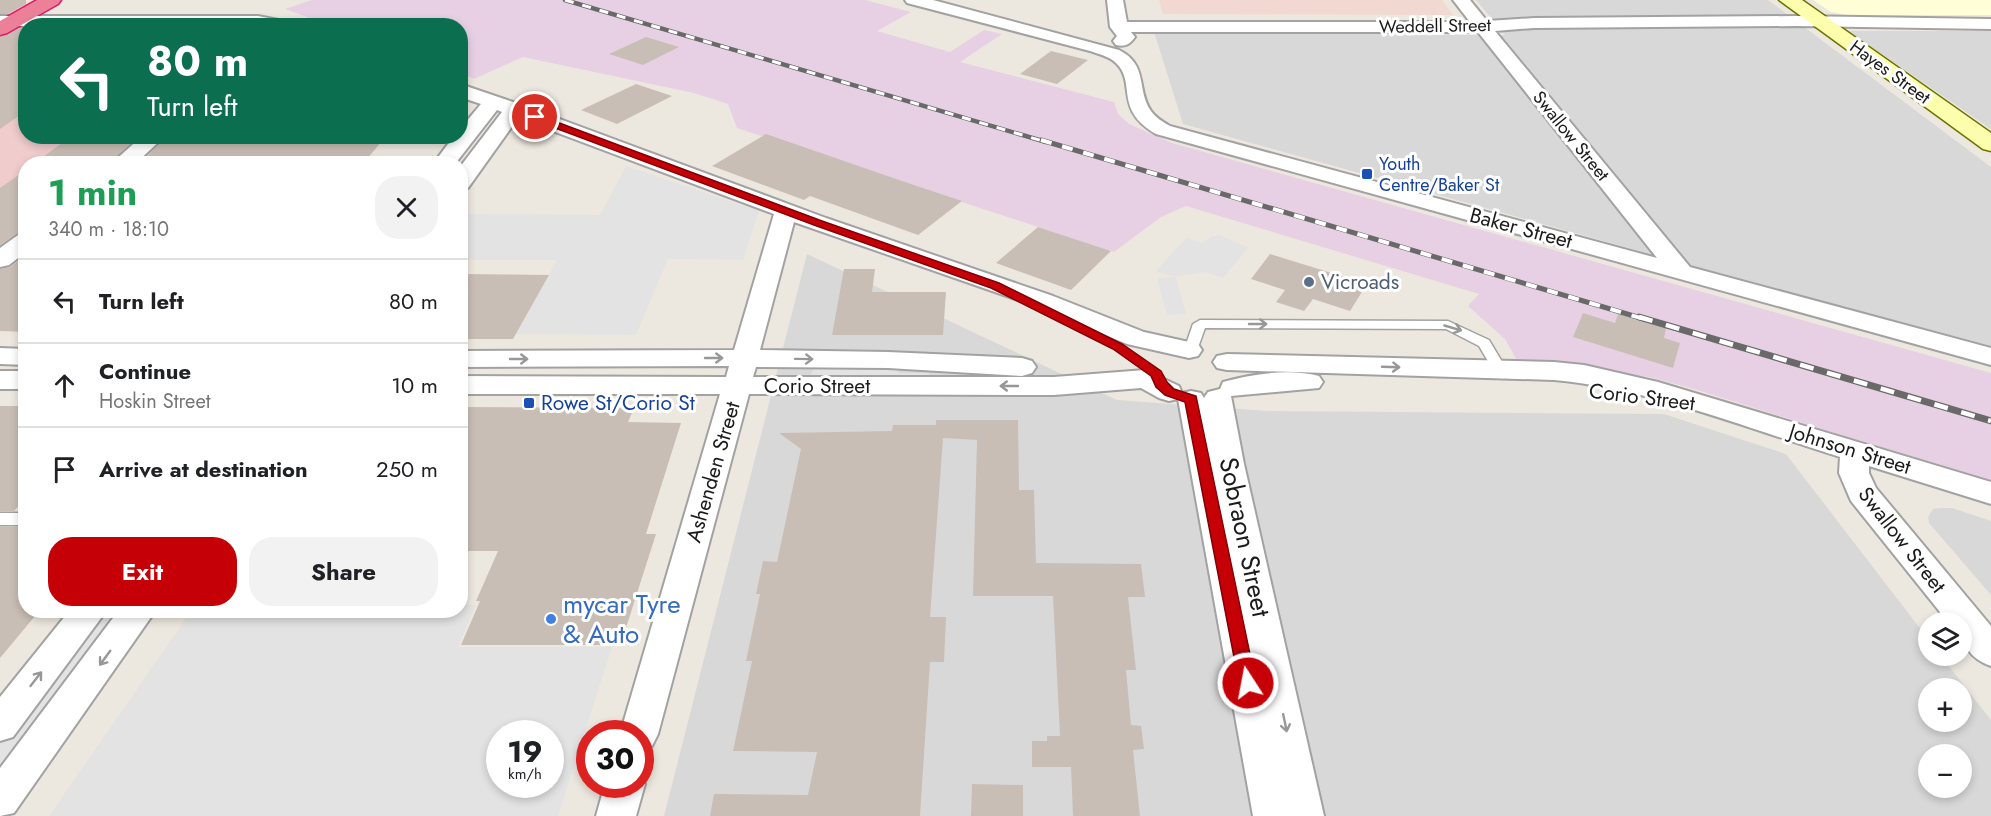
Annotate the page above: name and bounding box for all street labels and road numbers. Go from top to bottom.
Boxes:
street label: Weddell Street [1379,12,1492,40]
street label: Hayes Street [1844,34,1936,111]
street label: Swallow Street [1527,85,1616,187]
street label: Baker Street [1466,200,1576,256]
street label: Corio Street [764,371,870,401]
street label: Corio Street [1587,376,1697,418]
street label: Ashenden Street [679,398,747,546]
street label: Johnson Street [1783,415,1915,482]
street label: Sobraon Street [1210,454,1281,621]
street label: Swallow Street [1851,481,1953,599]

